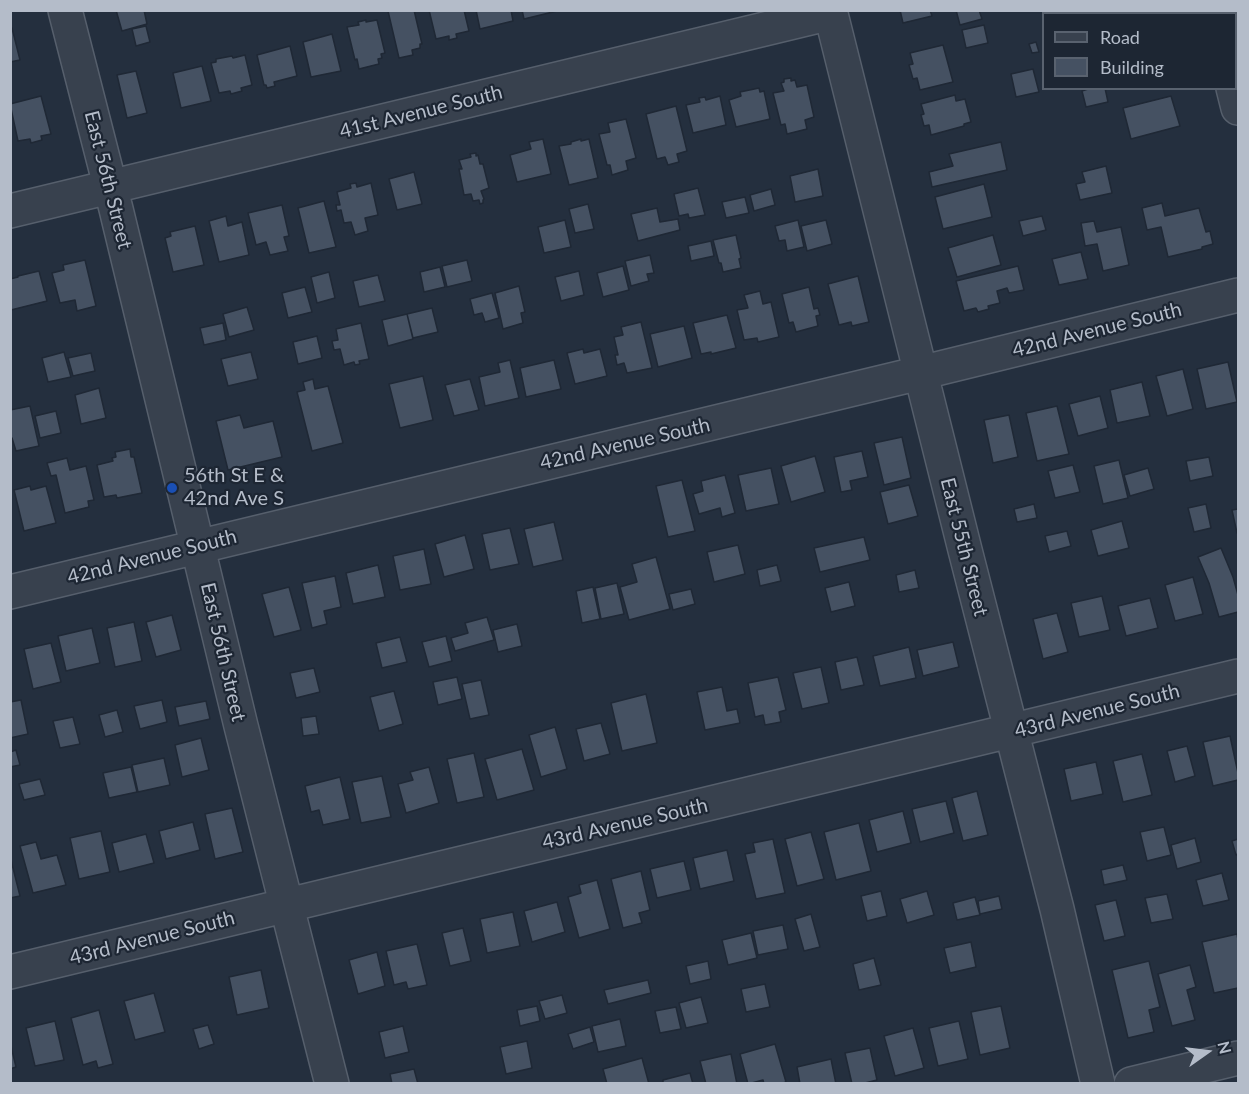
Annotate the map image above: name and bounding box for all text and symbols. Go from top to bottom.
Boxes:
legend [1042,12,1237,90]
text: Road [1100,26,1140,48]
text: Building [1100,56,1164,78]
street label: 41st Avenue South [337,80,505,144]
street label: East 56th Street [79,108,137,252]
street label: 42nd Avenue South [1010,297,1184,363]
street label: 42nd Avenue South [538,413,712,475]
place label: 56th St E & 42nd Ave S [184,464,284,511]
street label: East 55th Street [935,475,993,619]
marker: 56th St E & 42nd Ave S [165,481,179,495]
street label: 42nd Avenue South [65,524,239,590]
street label: East 56th Street [195,580,251,724]
street label: 43rd Avenue South [1012,679,1182,743]
street label: 43rd Avenue South [540,793,710,855]
street label: 43rd Avenue South [67,906,237,970]
north arrow [1177,1022,1237,1082]
text: N [1214,1039,1236,1056]

